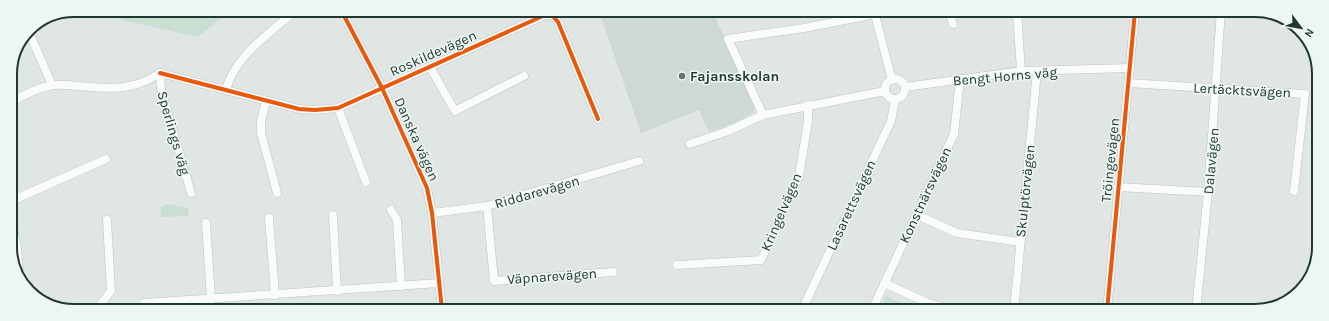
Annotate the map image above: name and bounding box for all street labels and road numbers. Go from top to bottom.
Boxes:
street label: Roskildevägen [387,27,479,80]
street label: Bengt Horns väg [952,63,1058,90]
street label: Lertäcktsvägen [1193,79,1291,102]
street label: Sperlings väg [153,89,194,177]
street label: Danska vägen [390,95,443,184]
street label: Tröingevägen [1098,117,1123,203]
street label: Dalavägen [1200,127,1223,195]
street label: Konstnärsvägen [896,144,955,246]
street label: Skulptörvägen [1012,144,1039,238]
street label: Lasarettsvägen [823,157,880,253]
street label: Kringelvägen [757,170,806,254]
street label: Riddarevägen [493,172,582,213]
street label: Väpnarevägen [507,265,598,288]

